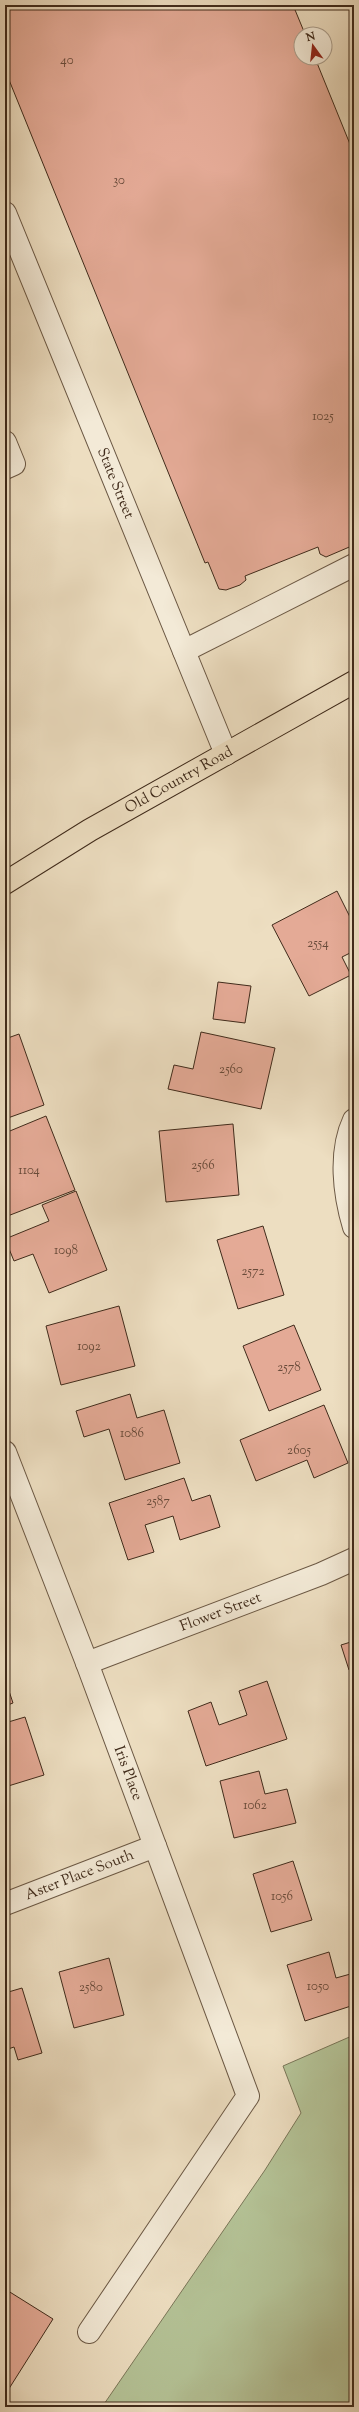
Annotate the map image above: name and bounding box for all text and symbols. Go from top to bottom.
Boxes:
north arrow [293,26,333,66]
text: N [303,28,317,46]
house number: 40 [60,52,74,70]
house number: 30 [113,172,125,190]
house number: 1025 [312,408,334,426]
street label: State Street [92,445,139,522]
street label: Old Country Road [121,741,237,819]
house number: 2554 [307,935,329,953]
house number: 2560 [219,1061,243,1079]
house number: 2566 [191,1157,215,1175]
house number: 1104 [18,1162,40,1180]
house number: 1098 [54,1242,78,1260]
house number: 2572 [242,1263,265,1281]
house number: 1092 [77,1338,101,1356]
house number: 2578 [277,1359,301,1377]
house number: 1086 [120,1425,144,1443]
house number: 2605 [287,1442,311,1460]
house number: 2587 [146,1493,170,1511]
street label: Flower Street [177,1587,264,1637]
street label: Iris Place [108,1743,148,1804]
house number: 1062 [243,1797,267,1815]
street label: Aster Place South [22,1845,137,1906]
house number: 1056 [271,1888,293,1906]
house number: 1050 [307,1978,329,1996]
house number: 2580 [79,1979,103,1997]

